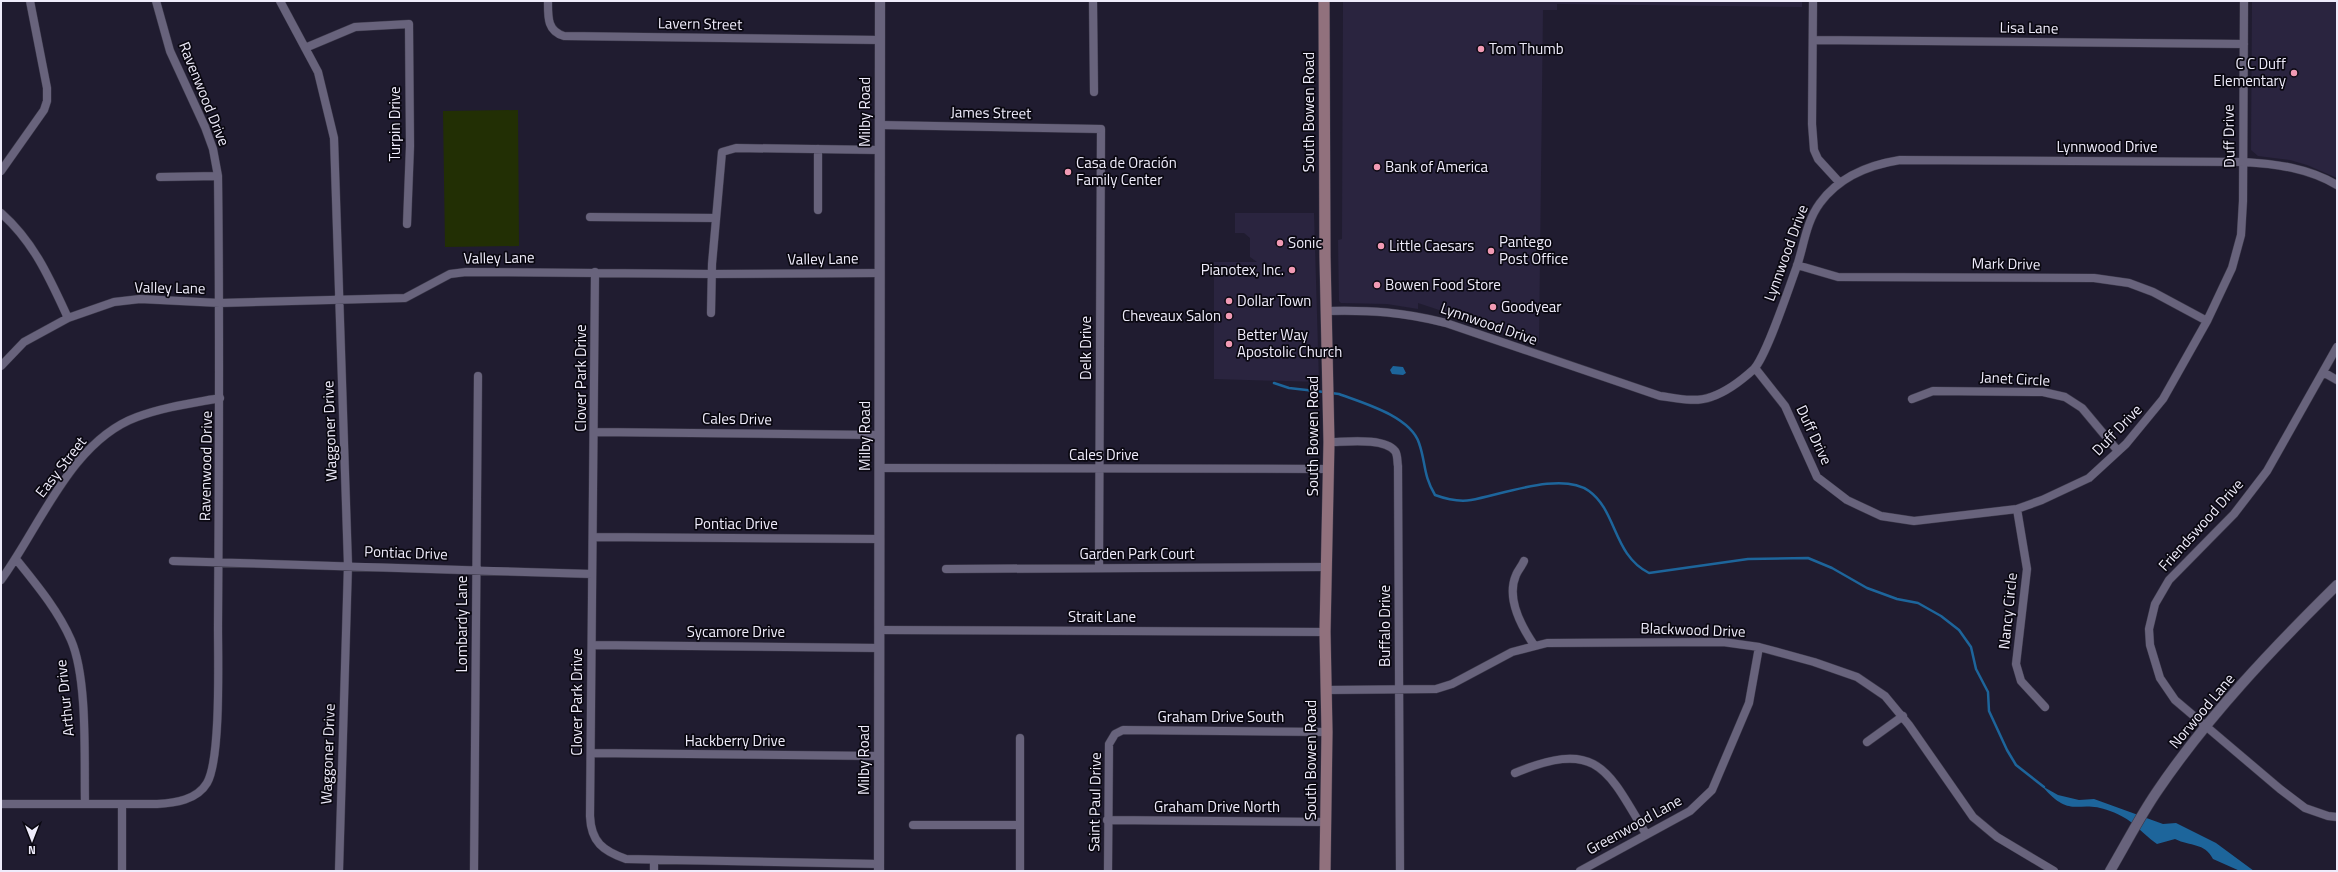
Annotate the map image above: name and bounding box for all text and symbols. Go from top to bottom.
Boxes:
street label: Lavern Street [658,11,743,36]
street label: Lisa Lane [2000,15,2059,40]
place label: Tom Thumb [1489,37,1564,60]
street label: Ravenwood Drive [173,38,236,149]
marker: Tom Thumb [1476,44,1486,54]
street label: South Bowen Road [1297,52,1320,172]
place label: C C Duff Elementary [2213,52,2286,92]
marker: C C Duff Elementary [2289,68,2299,78]
street label: Milby Road [853,77,876,147]
street label: Turpin Drive [383,86,406,162]
street label: James Street [950,100,1032,125]
street label: Duff Drive [2216,104,2241,168]
street label: Lynnwood Drive [2056,135,2158,158]
place label: Casa de Oración Family Center [1076,151,1177,191]
place label: Bank of America [1385,155,1489,178]
marker: Bank of America [1372,162,1382,172]
marker: Casa de Oración Family Center [1063,167,1073,177]
street label: Lynnwood Drive [1757,201,1814,304]
place label: Pantego Post Office [1499,230,1568,270]
place label: Sonic [1288,231,1322,254]
place label: Little Caesars [1389,234,1474,257]
marker: Sonic [1275,238,1285,248]
marker: Little Caesars [1376,241,1386,251]
street label: Valley Lane [463,245,535,270]
street label: Valley Lane [787,246,859,271]
marker: Pantego Post Office [1486,246,1496,256]
street label: Mark Drive [1972,251,2041,276]
place label: Pianotex, Inc. [1201,258,1284,281]
marker: Pianotex, Inc. [1287,265,1297,275]
place label: Bowen Food Store [1385,273,1501,296]
street label: Valley Lane [134,275,206,300]
marker: Bowen Food Store [1372,280,1382,290]
place label: Dollar Town [1237,289,1311,312]
place label: Goodyear [1501,295,1561,318]
marker: Dollar Town [1224,296,1234,306]
street label: Lynnwood Drive [1438,296,1541,351]
marker: Goodyear [1488,302,1498,312]
place label: Cheveaux Salon [1122,304,1221,327]
marker: Cheveaux Salon [1224,311,1234,321]
street label: Delk Drive [1074,316,1097,380]
place label: Better Way Apostolic Church [1237,323,1342,363]
street label: Clover Park Drive [569,324,592,432]
marker: Better Way Apostolic Church [1224,339,1234,349]
street label: Janet Circle [1979,365,2051,392]
street label: South Bowen Road [1301,376,1324,496]
street label: Waggoner Drive [316,380,343,482]
street label: Duff Drive [2086,399,2147,461]
street label: Milby Road [853,401,876,471]
street label: Duff Drive [1791,401,1838,469]
street label: Cales Drive [702,406,772,431]
street label: Ravenwood Drive [193,411,218,521]
street label: Easy Street [29,431,92,502]
street label: Cales Drive [1069,443,1139,466]
street label: Friendswood Drive [2153,473,2249,576]
street label: Pontiac Drive [694,512,778,535]
street label: Pontiac Drive [364,540,448,565]
street label: Garden Park Court [1080,542,1195,565]
street label: Nancy Circle [1992,572,2023,650]
street label: Lombardy Lane [450,576,473,672]
street label: Buffalo Drive [1373,585,1396,667]
street label: Strait Lane [1068,605,1136,628]
street label: Blackwood Drive [1640,616,1746,643]
street label: Sycamore Drive [687,620,785,643]
street label: Clover Park Drive [565,648,588,756]
street label: Arthur Drive [49,659,80,737]
street label: Norwood Lane [2163,668,2240,753]
street label: South Bowen Road [1299,700,1322,820]
street label: Waggoner Drive [314,703,341,805]
street label: Graham Drive South [1158,705,1284,728]
street label: Milby Road [852,725,875,795]
street label: Hackberry Drive [685,729,785,752]
street label: Saint Paul Drive [1082,752,1107,852]
street label: Greenwood Lane [1582,789,1686,860]
street label: Graham Drive North [1154,795,1280,818]
north arrow [12,820,52,860]
text: N [28,842,36,858]

